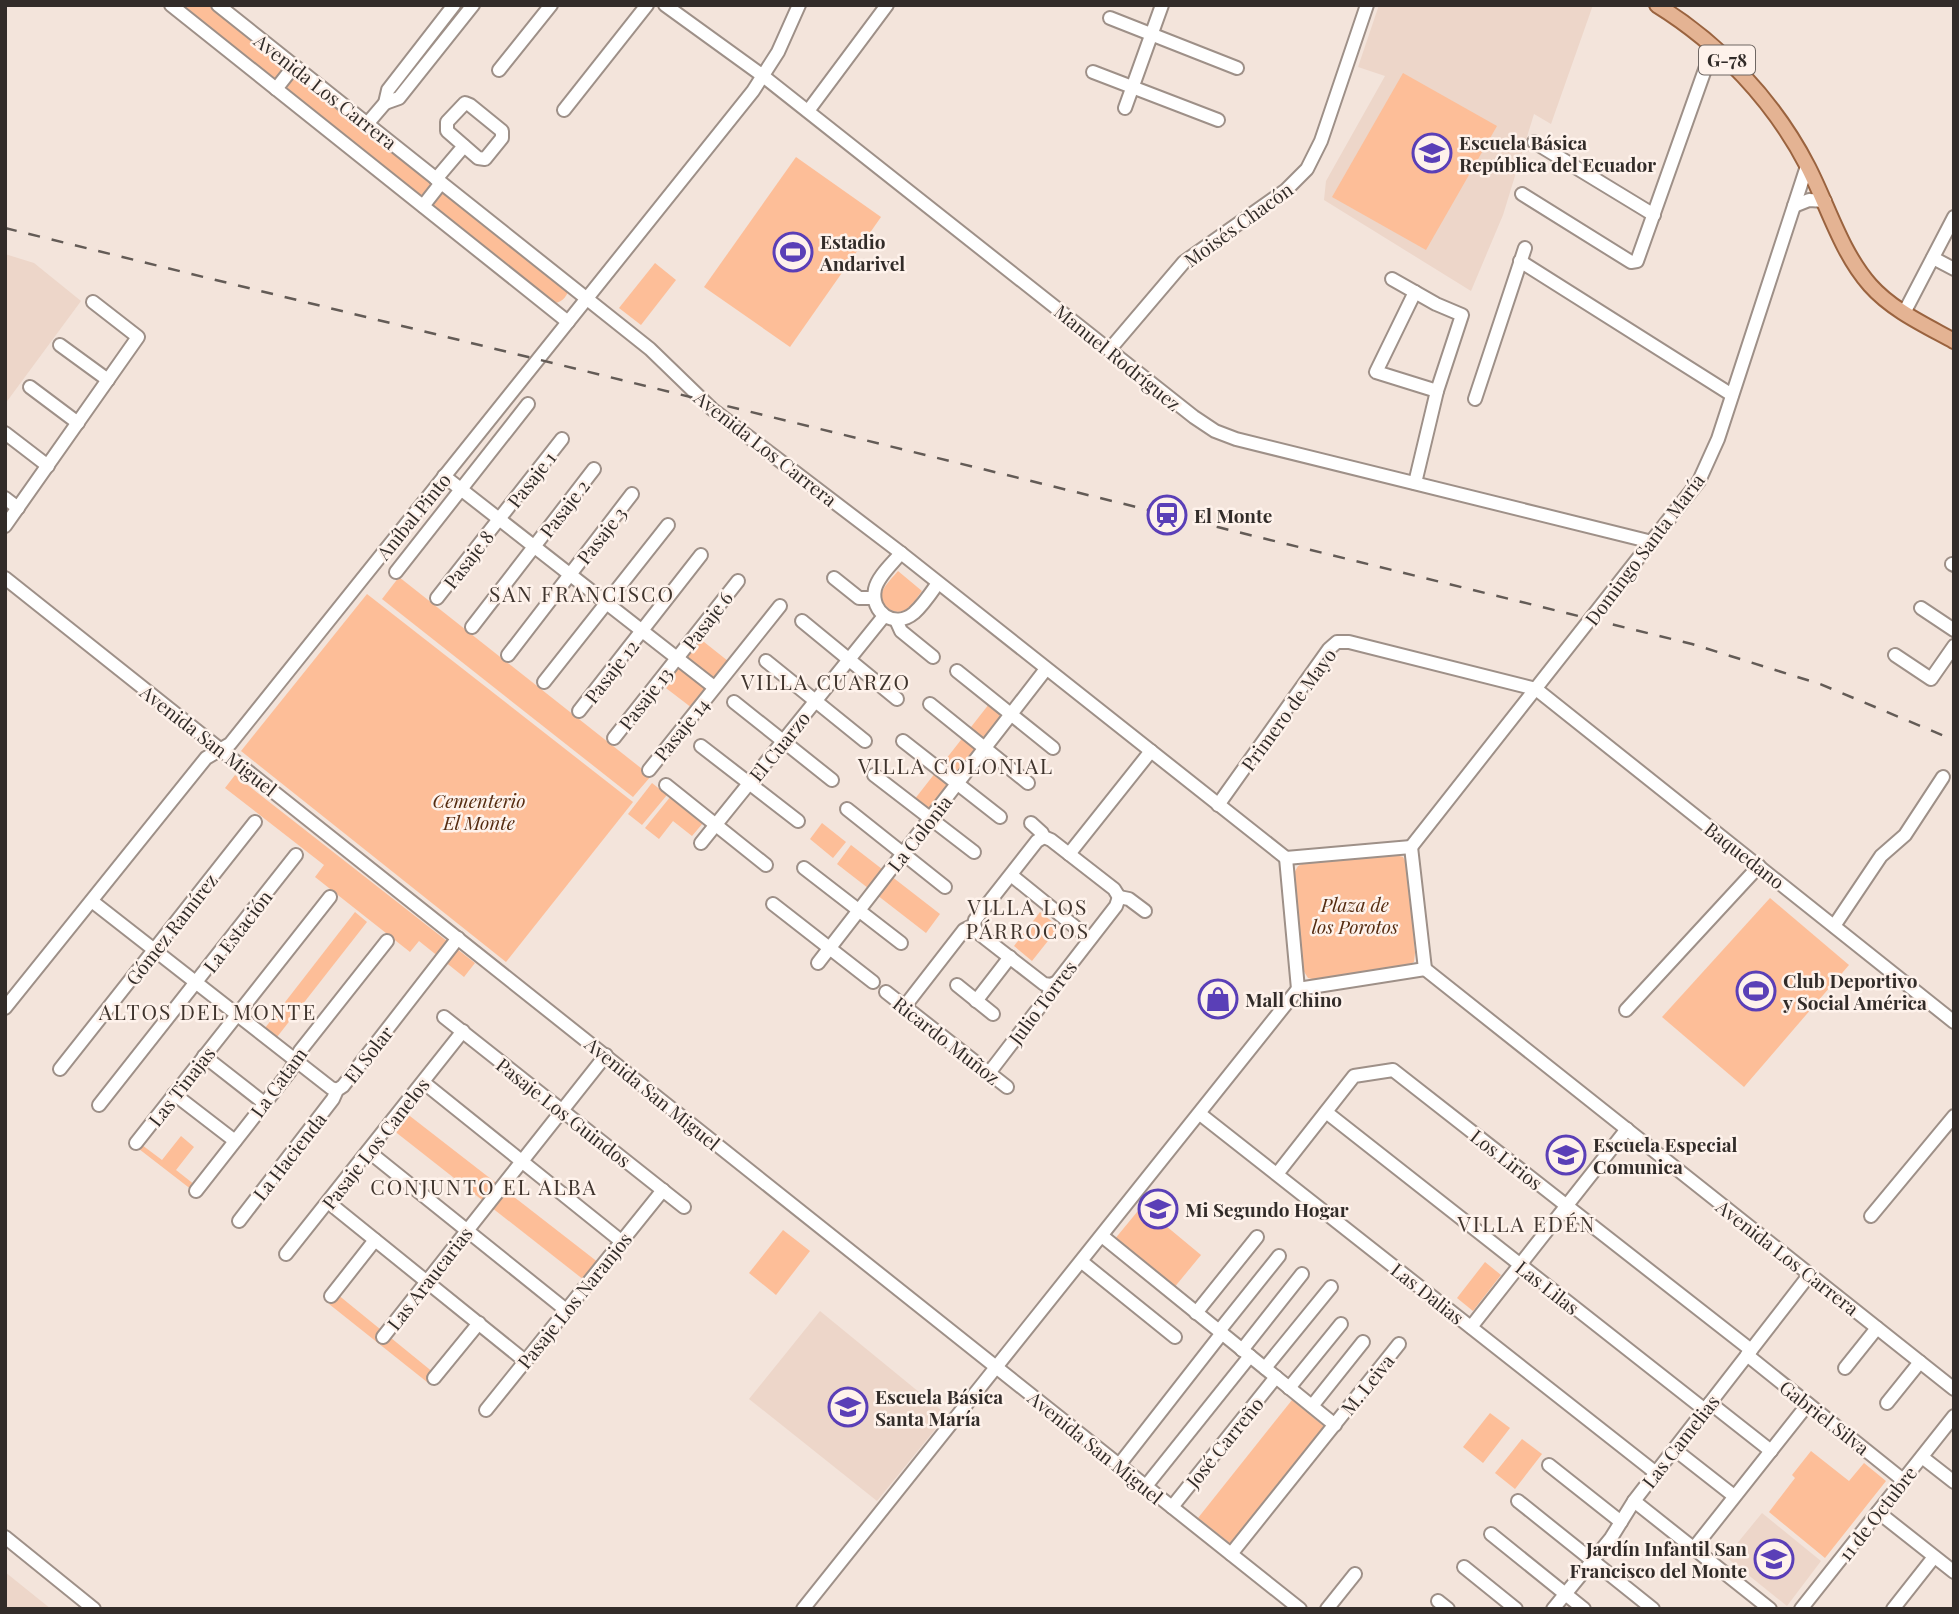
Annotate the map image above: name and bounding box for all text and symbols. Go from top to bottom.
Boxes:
street label: Avenida Los Carrera [249,27,403,155]
road number: G-78 [1699,46,1755,74]
place label: Escuela Básica República del Ecuador [1459,129,1656,177]
school or university icon: Escuela Básica República del Ecuador [1411,132,1453,174]
street label: Moisés Chacón [1178,175,1298,272]
place label: Estadio Andarivel [819,228,905,276]
sports icon: Estadio Andarivel [772,231,814,273]
street label: Manuel Rodríguez [1049,298,1187,416]
street label: Avenida Los Carrera [689,384,843,512]
street label: Pasaje 1 [501,445,561,513]
street label: Aníbal Pinto [369,467,456,566]
street label: Domingo Santa María [1578,467,1710,630]
street label: Pasaje 2 [533,474,595,542]
station icon: El Monte [1146,494,1188,536]
street label: Pasaje 3 [570,501,632,569]
place label: El Monte [1194,502,1272,528]
street label: Pasaje 8 [437,524,499,594]
district label: SAN FRANCISCO [489,579,675,607]
street label: Pasaje 6 [676,585,738,655]
street label: Pasaje 12 [578,634,644,708]
street label: Primero de Mayo [1235,642,1341,776]
street label: Pasaje 13 [612,661,678,735]
district label: VILLA CUARZO [740,667,911,695]
street label: Avenida San Miguel [135,678,283,802]
street label: Pasaje 14 [648,692,714,766]
street label: El Cuarzo [743,705,815,787]
district label: VILLA COLONIAL [857,751,1054,779]
park label: Cementerio El Monte [432,787,526,835]
street label: La Colonia [881,789,957,877]
street label: Baquedano [1700,816,1790,894]
street label: Gómez Ramírez [119,868,223,990]
street label: La Estación [197,884,278,978]
park label: Plaza de los Porotos [1312,891,1398,939]
district label: VILLA LOS PÁRROCOS [966,892,1090,944]
street label: Julio Torres [1001,955,1082,1050]
place label: Club Deportivo y Social América [1782,967,1927,1015]
sports icon: Club Deportivo y Social América [1735,970,1777,1012]
shop icon: Mall Chino [1197,978,1239,1020]
place label: Mall Chino [1245,986,1342,1012]
street label: Ricardo Muñoz [888,990,1006,1090]
district label: ALTOS DEL MONTE [98,997,317,1025]
street label: El Solar [338,1020,399,1088]
street label: Avenida San Miguel [579,1030,726,1156]
street label: Las Tinajas [142,1041,220,1131]
street label: La Catam [244,1042,312,1122]
street label: Pasaje Los Guindos [491,1051,637,1173]
street label: Pasaje Los Canelos [315,1072,435,1214]
street label: La Hacienda [246,1106,332,1205]
street label: Los Lirios [1466,1123,1548,1195]
place label: Escuela Especial Comunica [1593,1131,1737,1179]
school or university icon: Escuela Especial Comunica [1545,1134,1587,1176]
district label: CONJUNTO EL ALBA [370,1172,598,1200]
school or university icon: Mi Segundo Hogar [1137,1188,1179,1230]
street label: Avenida Los Carrera [1711,1193,1865,1321]
place label: Mi Segundo Hogar [1185,1196,1349,1222]
district label: VILLA EDÉN [1457,1209,1596,1237]
street label: Las Araucarias [380,1221,478,1335]
street label: Pasaje Los Naranjos [511,1226,637,1374]
street label: Las Lilas [1511,1254,1585,1320]
street label: Las Dalias [1386,1256,1470,1330]
street label: M. Leiva [1335,1348,1400,1420]
street label: Gabriel Silva [1775,1374,1876,1461]
place label: Escuela Básica Santa María [875,1383,1003,1431]
street label: Avenida San Miguel [1022,1384,1169,1510]
school or university icon: Escuela Básica Santa María [827,1386,869,1428]
street label: Las Camelias [1635,1389,1725,1493]
street label: José Carreño [1179,1391,1269,1494]
street label: 11 de Octubre [1832,1460,1922,1566]
place label: Jardín Infantil San Francisco del Monte [1569,1535,1747,1583]
school or university icon: Jardín Infantil San Francisco del Monte [1753,1538,1795,1580]

